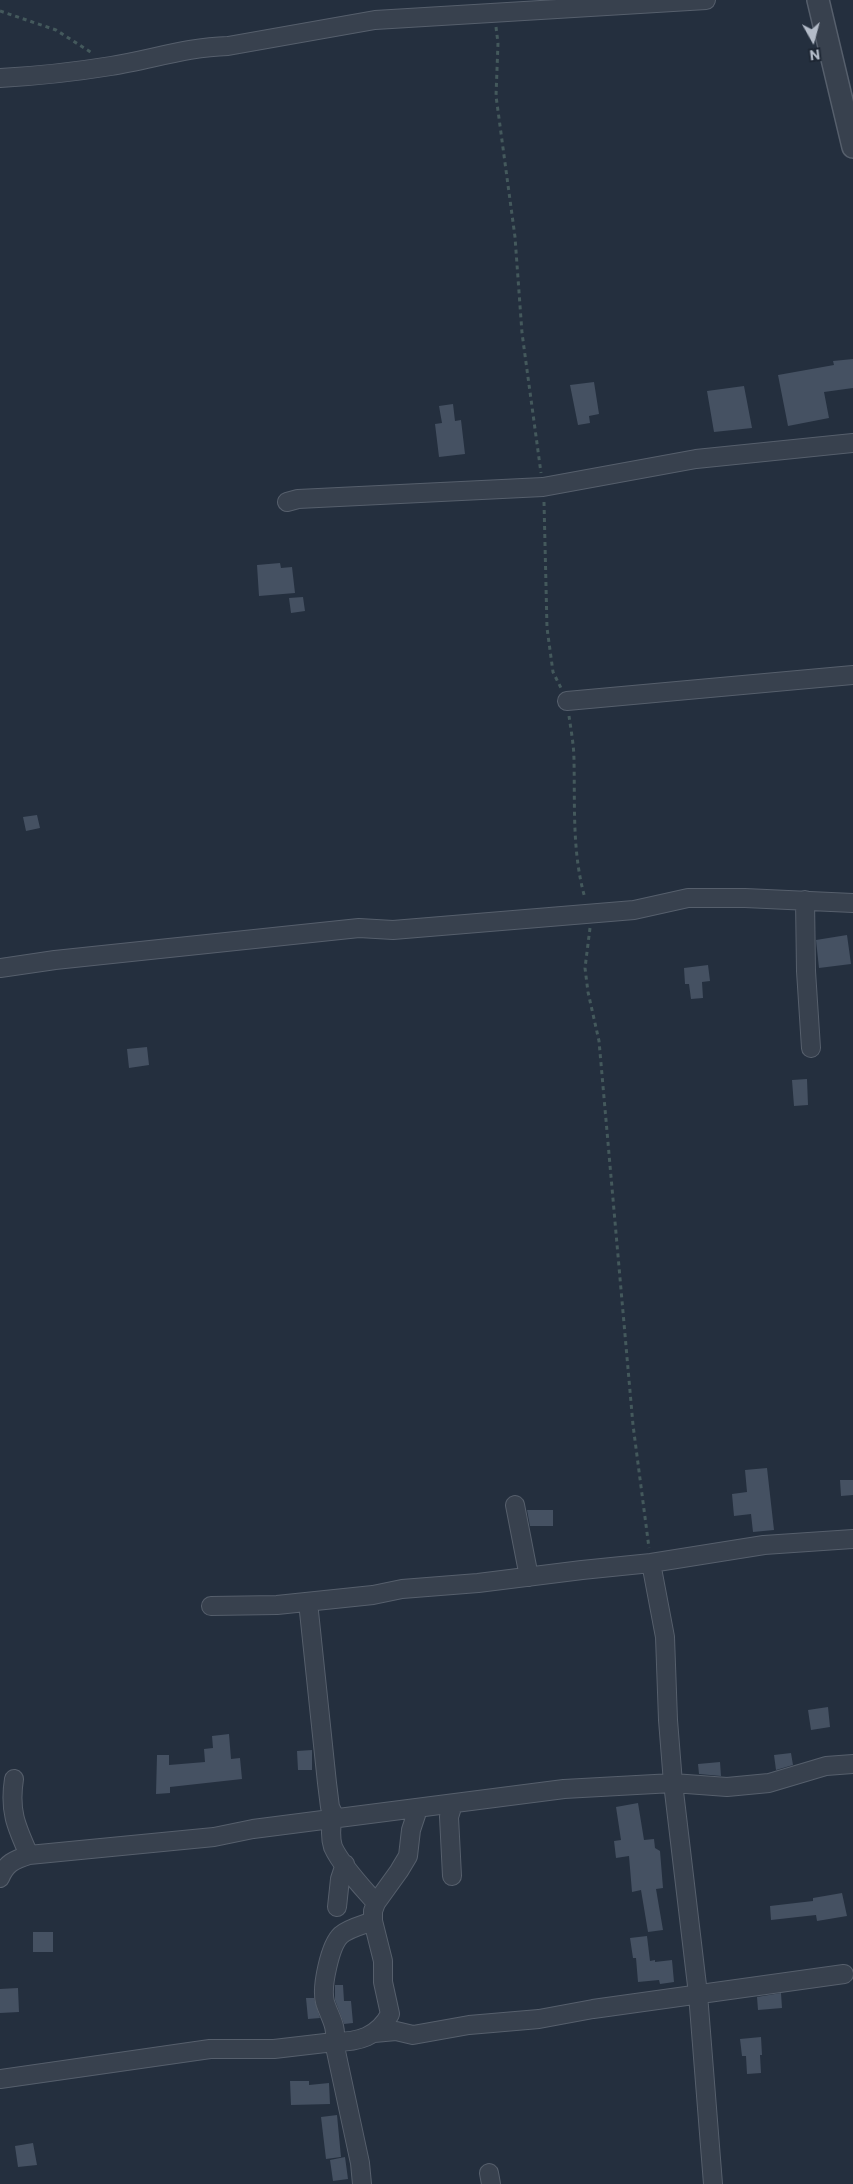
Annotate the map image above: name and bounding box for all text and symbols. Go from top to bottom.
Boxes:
north arrow [788,15,838,65]
text: N [809,46,821,64]

